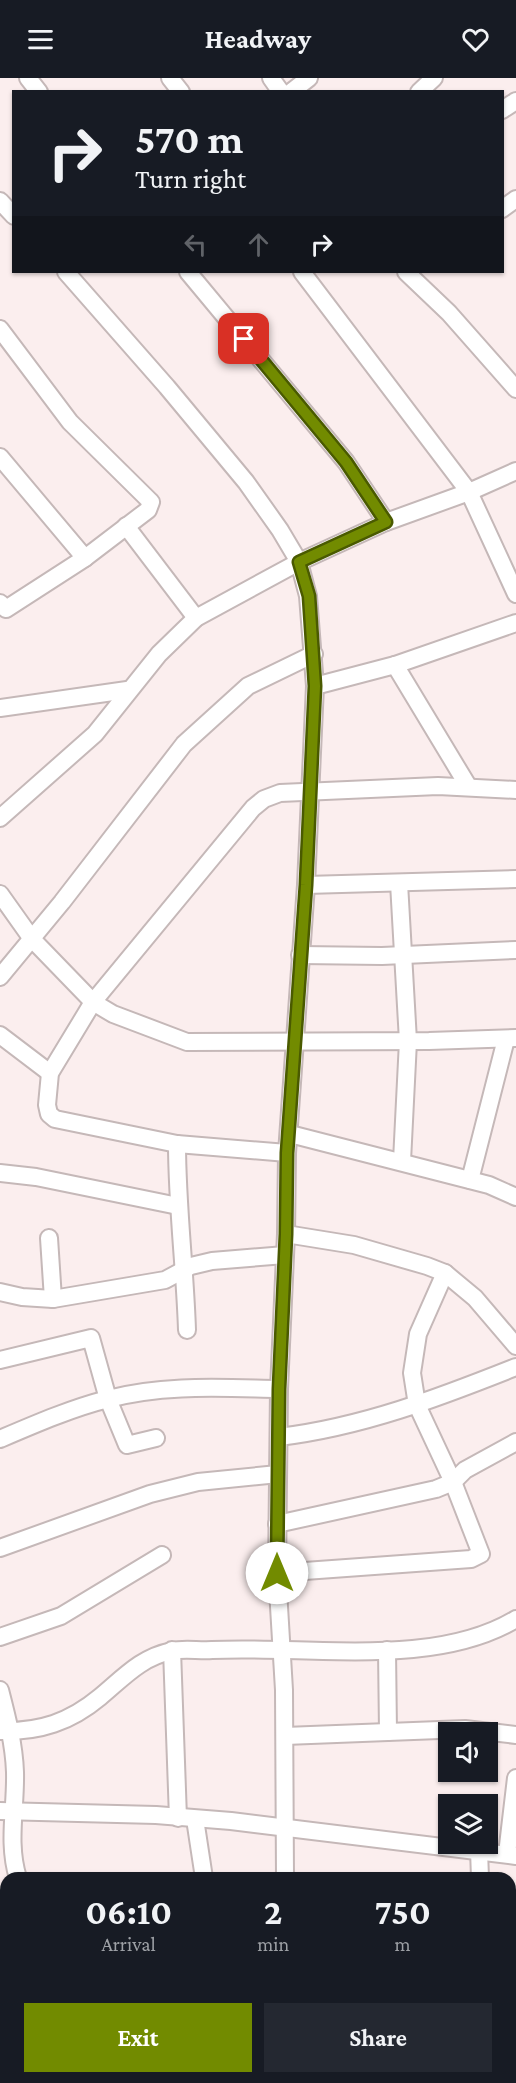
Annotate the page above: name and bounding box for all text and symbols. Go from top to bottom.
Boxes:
icon: menu [24,23,57,56]
icon: heart [459,23,492,56]
text: Headway [205,24,311,54]
icon: right [36,114,114,192]
text: 570 m [135,115,243,162]
text: Turn right [135,164,246,194]
icon: left [179,228,212,261]
icon: ahead [242,228,275,261]
icon: right [305,228,338,261]
pin [218,313,269,364]
icon: arrive [227,322,260,355]
position arrow [245,1541,309,1605]
map controls [438,1722,498,1854]
button: sound [438,1722,498,1782]
button: layers [438,1794,498,1854]
text: 06:10 [85,1892,172,1932]
text: 2 [264,1892,282,1932]
text: 750 [374,1892,431,1932]
text: Arrival [101,1933,156,1955]
text: min [257,1933,289,1955]
text: m [395,1933,411,1955]
button: Exit [24,2003,252,2072]
button: Share [264,2003,492,2072]

